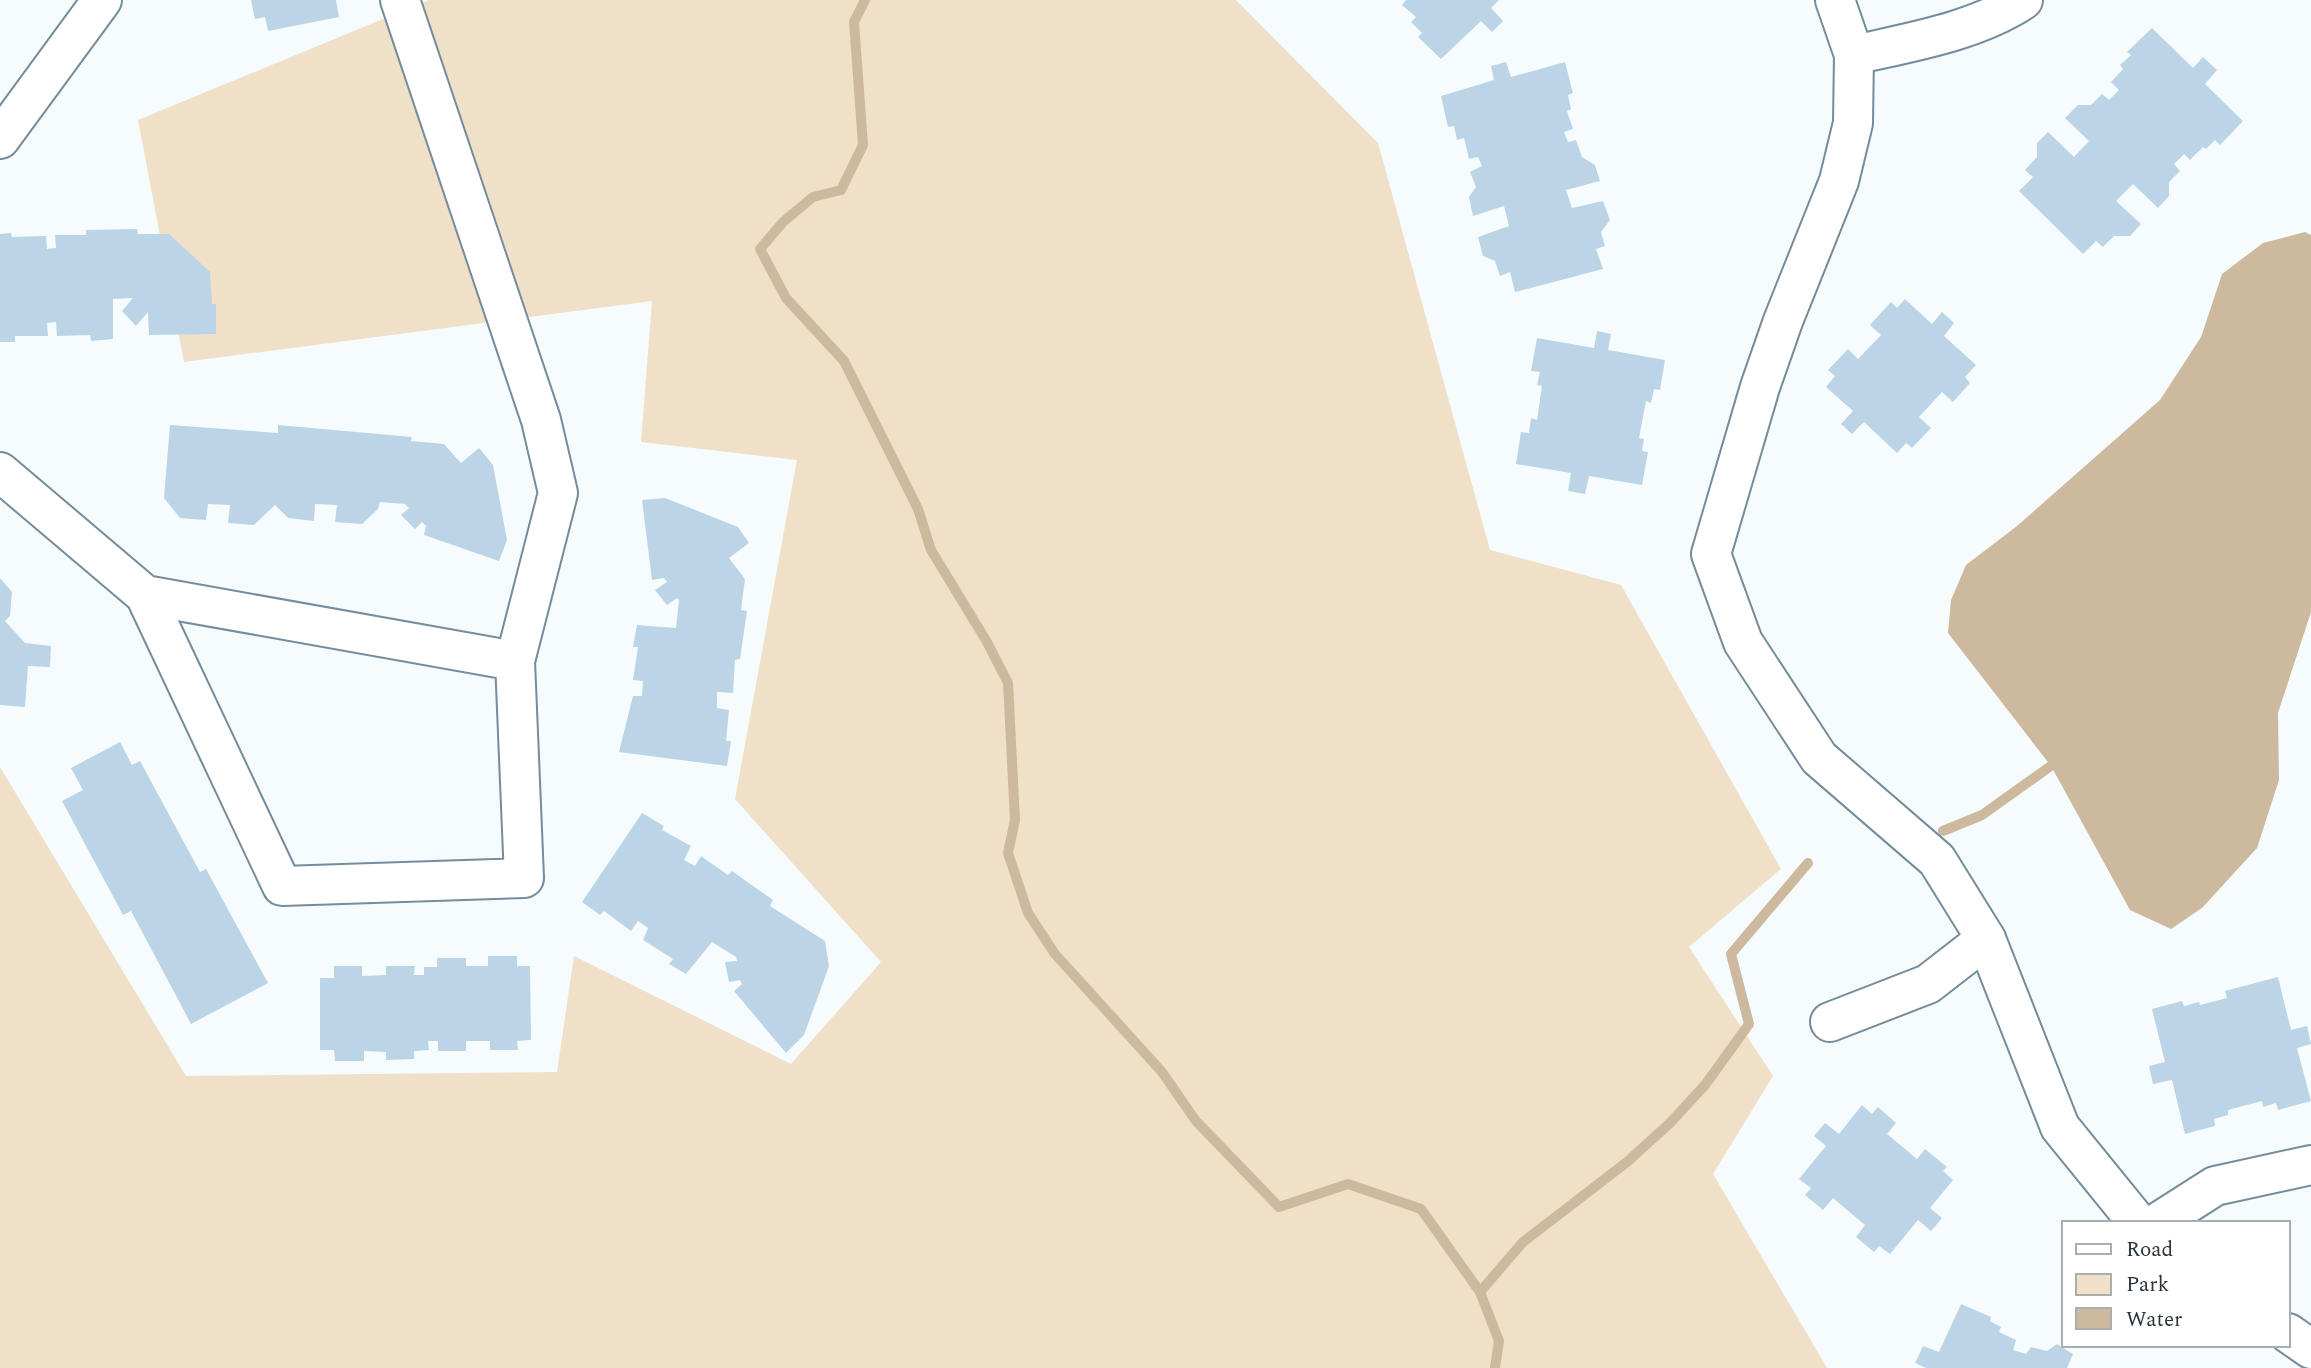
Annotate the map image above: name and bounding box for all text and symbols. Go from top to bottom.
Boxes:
legend [2062,1221,2290,1347]
text: Road [2126,1234,2173,1266]
text: Park [2126,1269,2170,1301]
text: Water [2126,1304,2182,1336]

